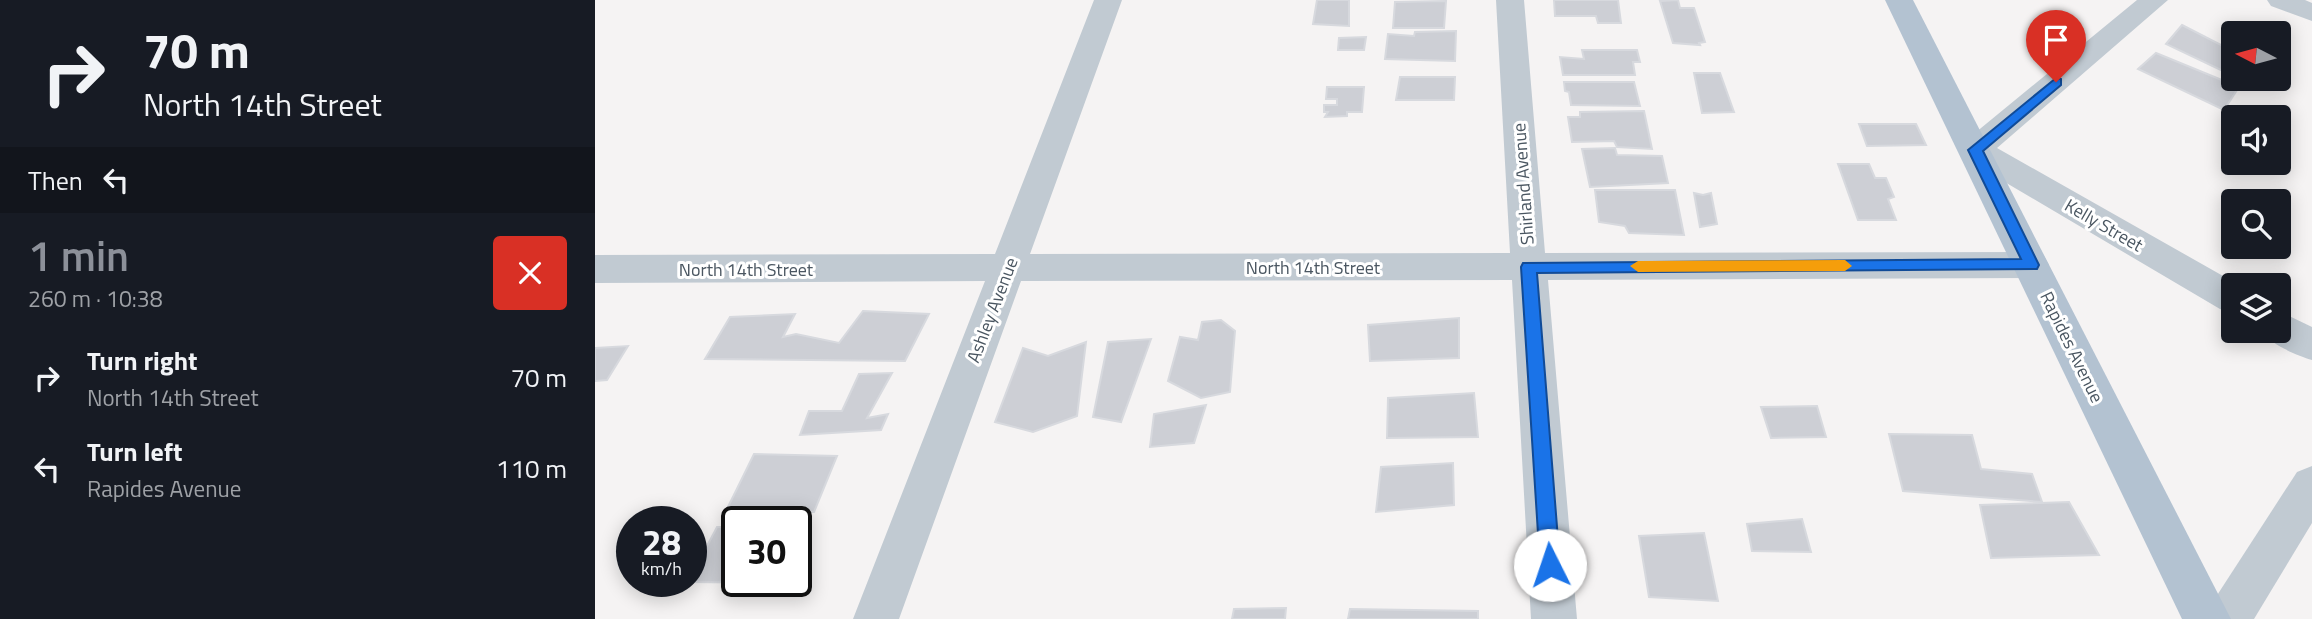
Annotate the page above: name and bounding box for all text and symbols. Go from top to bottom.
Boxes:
pin [2026,10,2086,82]
text: 70 m [143,12,250,87]
icon: arrive [2037,21,2075,59]
north arrow [2221,21,2291,91]
map controls [2221,21,2291,343]
icon: right [28,28,119,119]
text: North 14th Street [143,80,382,128]
button: sound [2221,105,2291,175]
street label: Shirland Avenue [1505,122,1541,246]
text: Then [28,161,83,200]
icon: left [97,161,135,199]
button: search [2221,189,2291,259]
street label: Kelly Street [2060,192,2149,259]
text: 1 min [28,223,129,287]
button: close [493,236,567,310]
street label: Ashley Avenue [960,253,1024,367]
street label: North 14th Street [1246,254,1381,281]
street label: North 14th Street [679,256,814,283]
button: layers [2221,273,2291,343]
text: 260 m · 10:38 [28,281,163,316]
street label: Rapides Avenue [2033,287,2111,407]
text: Turn right [87,341,198,380]
text: 70 m [510,358,567,397]
icon: right [28,359,66,397]
text: North 14th Street [87,380,259,415]
text: Turn left [87,432,182,471]
text: 110 m [496,449,567,488]
icon: left [28,450,66,488]
text: Rapides Avenue [87,471,241,506]
speed limit sign: 30 [721,506,812,597]
text: 28 [642,515,681,569]
position arrow [1513,528,1587,602]
text: km/h [641,555,682,582]

